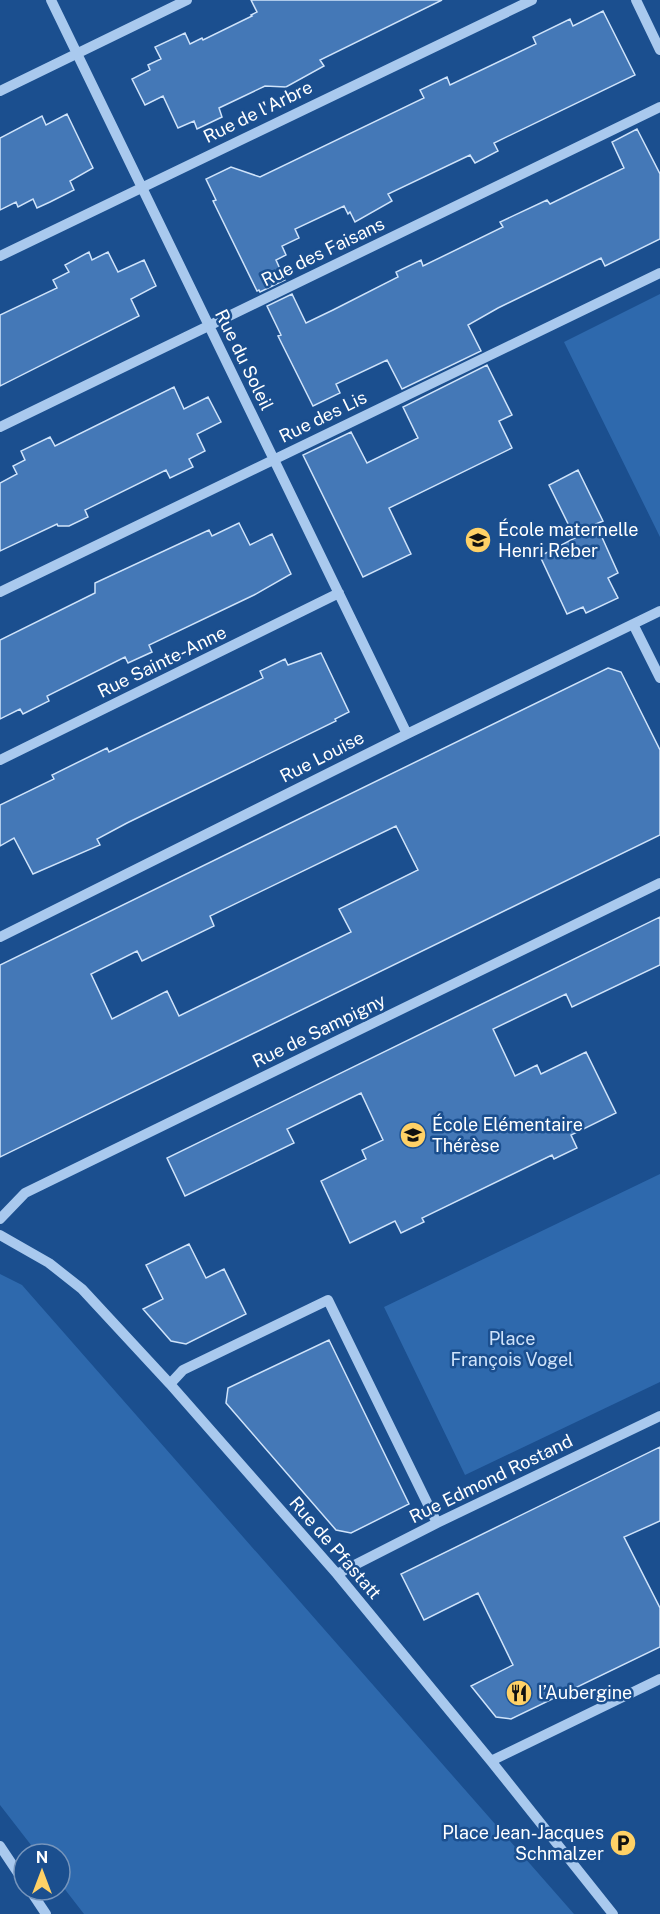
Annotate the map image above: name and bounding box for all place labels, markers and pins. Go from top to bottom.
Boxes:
place label: École maternelle Henri Reber [498,518,638,561]
school or university icon: École maternelle Henri Reber [463,525,493,555]
place label: École Elémentaire Thérèse [432,1113,583,1156]
school or university icon: École Elémentaire Thérèse [398,1120,428,1150]
restaurant icon: l’Aubergine [504,1678,534,1708]
place label: l’Aubergine [538,1682,632,1703]
place label: Place Jean-Jacques Schmalzer [442,1822,604,1864]
parking icon: Place Jean-Jacques Schmalzer [608,1828,638,1858]

